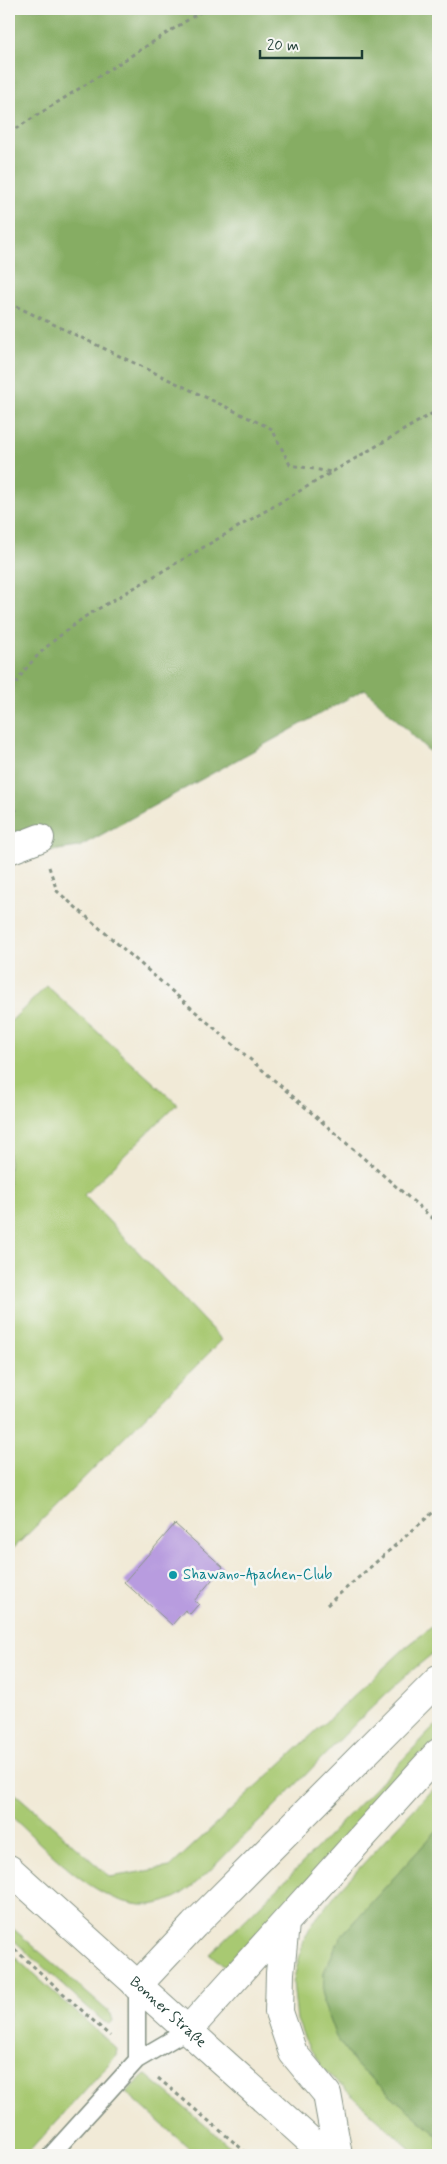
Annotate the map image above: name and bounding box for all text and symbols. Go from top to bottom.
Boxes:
scale bar [260,28,362,60]
text: 20 m [267,36,299,56]
place label: Shawano-Apachen-Club [183,1565,332,1586]
marker: Shawano-Apachen-Club [167,1569,179,1581]
street label: Bonner Straße [125,1972,211,2052]

